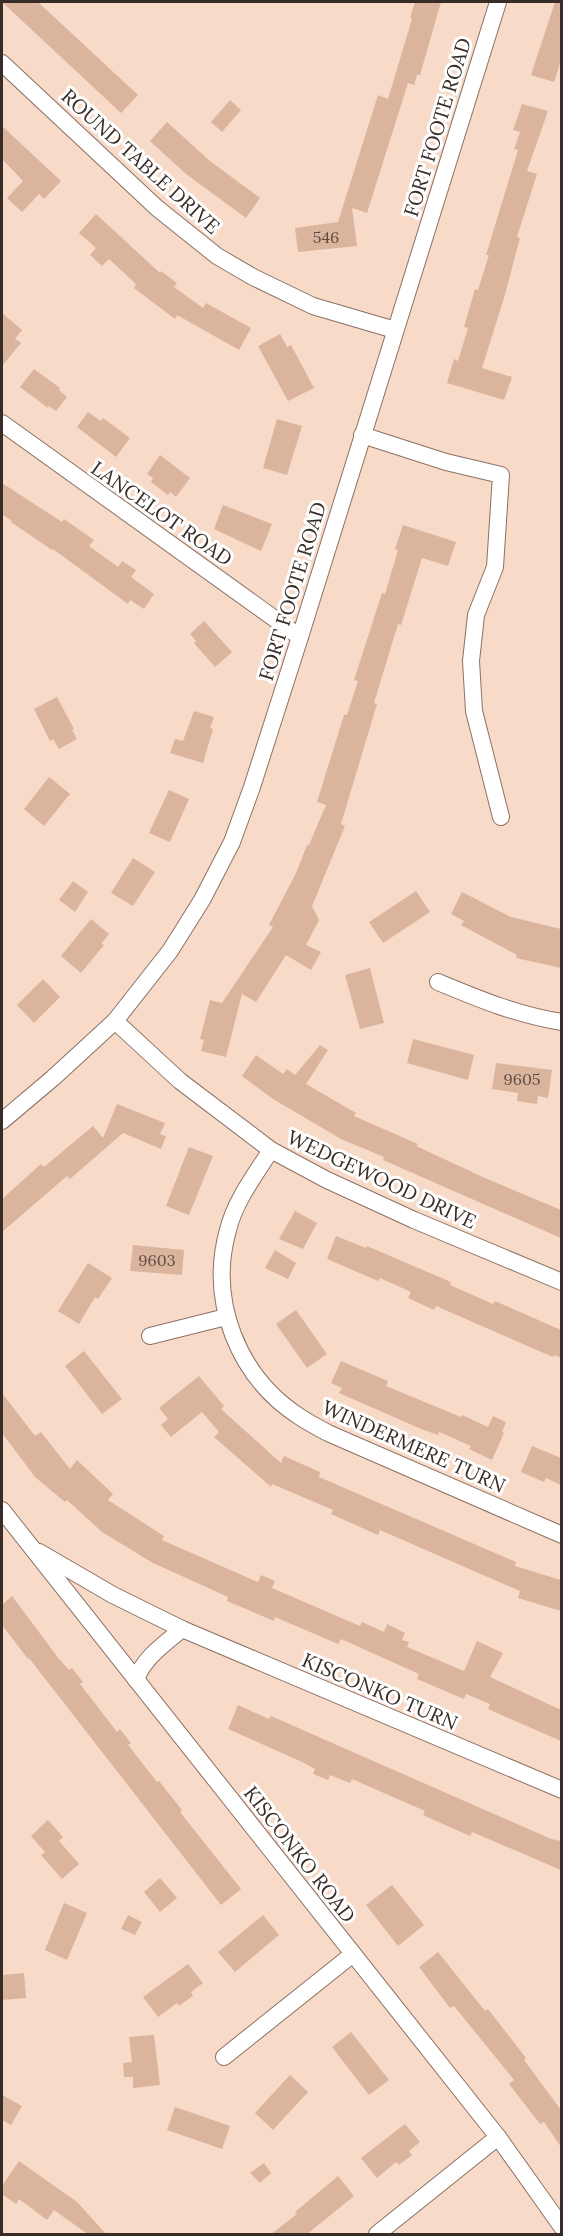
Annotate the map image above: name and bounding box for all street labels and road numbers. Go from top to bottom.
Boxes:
street label: FORT FOOTE ROAD [398,35,476,219]
street label: ROUND TABLE DRIVE [57,83,225,239]
street label: LANCELOT ROAD [87,455,237,571]
street label: FORT FOOTE ROAD [253,499,331,683]
street label: WEDGEWOOD DRIVE [284,1124,480,1234]
street label: WINDERMERE TURN [318,1394,510,1498]
street label: KISCONKO TURN [298,1647,462,1735]
street label: KISCONKO ROAD [239,1781,361,1927]

